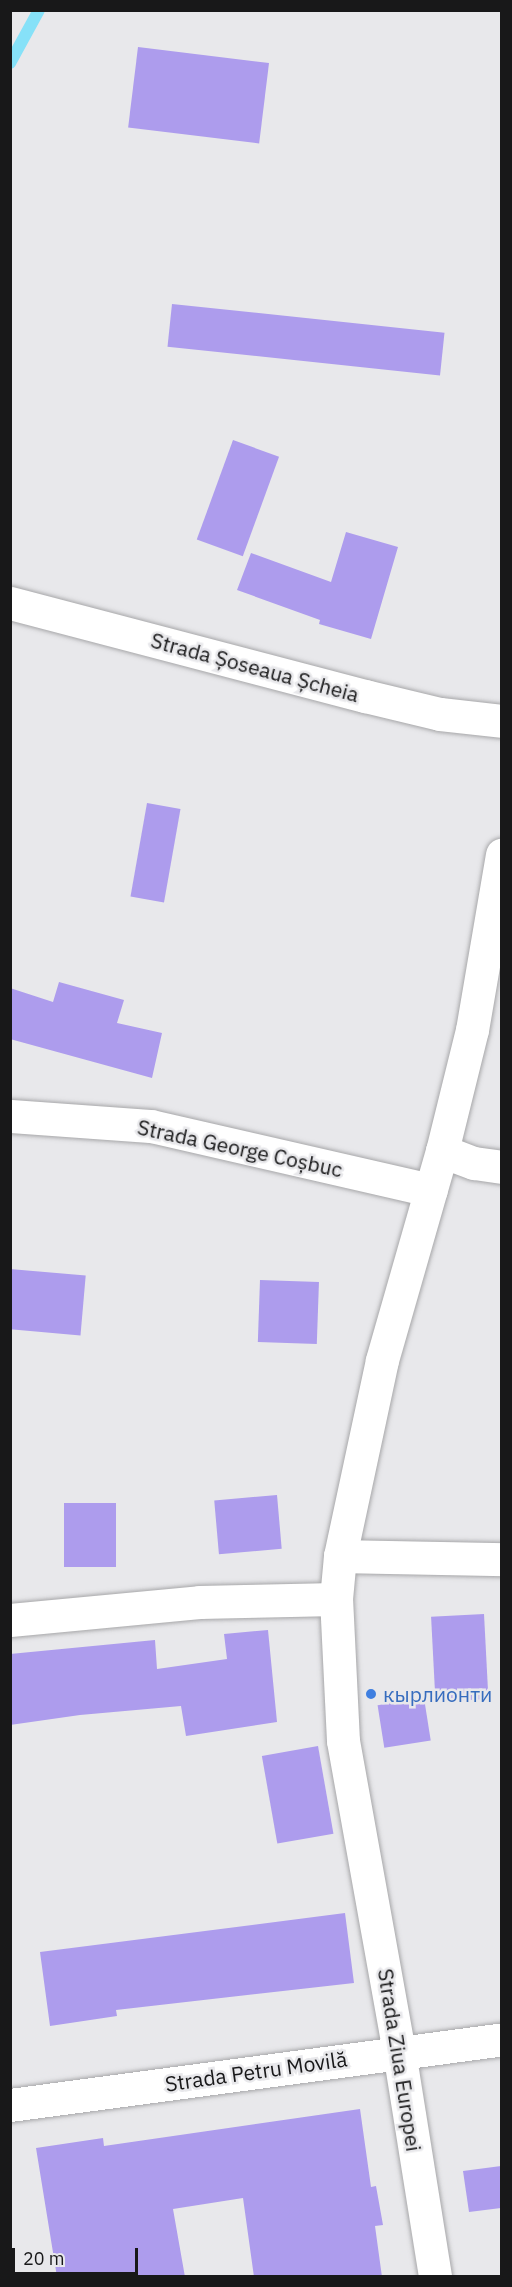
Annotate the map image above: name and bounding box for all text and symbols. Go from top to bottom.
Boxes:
street label: Strada Șoseaua Șcheia [148,627,362,707]
street label: Strada George Coșbuc [135,1114,345,1182]
place label: кырлионти [383,1681,492,1707]
marker: кырлионти [364,1687,378,1701]
street label: Strada Ziua Europei [373,1967,427,2153]
street label: Strada Petru Movilă [163,2046,349,2096]
scale bar [15,2236,141,2274]
text: 20 m [23,2247,65,2270]

